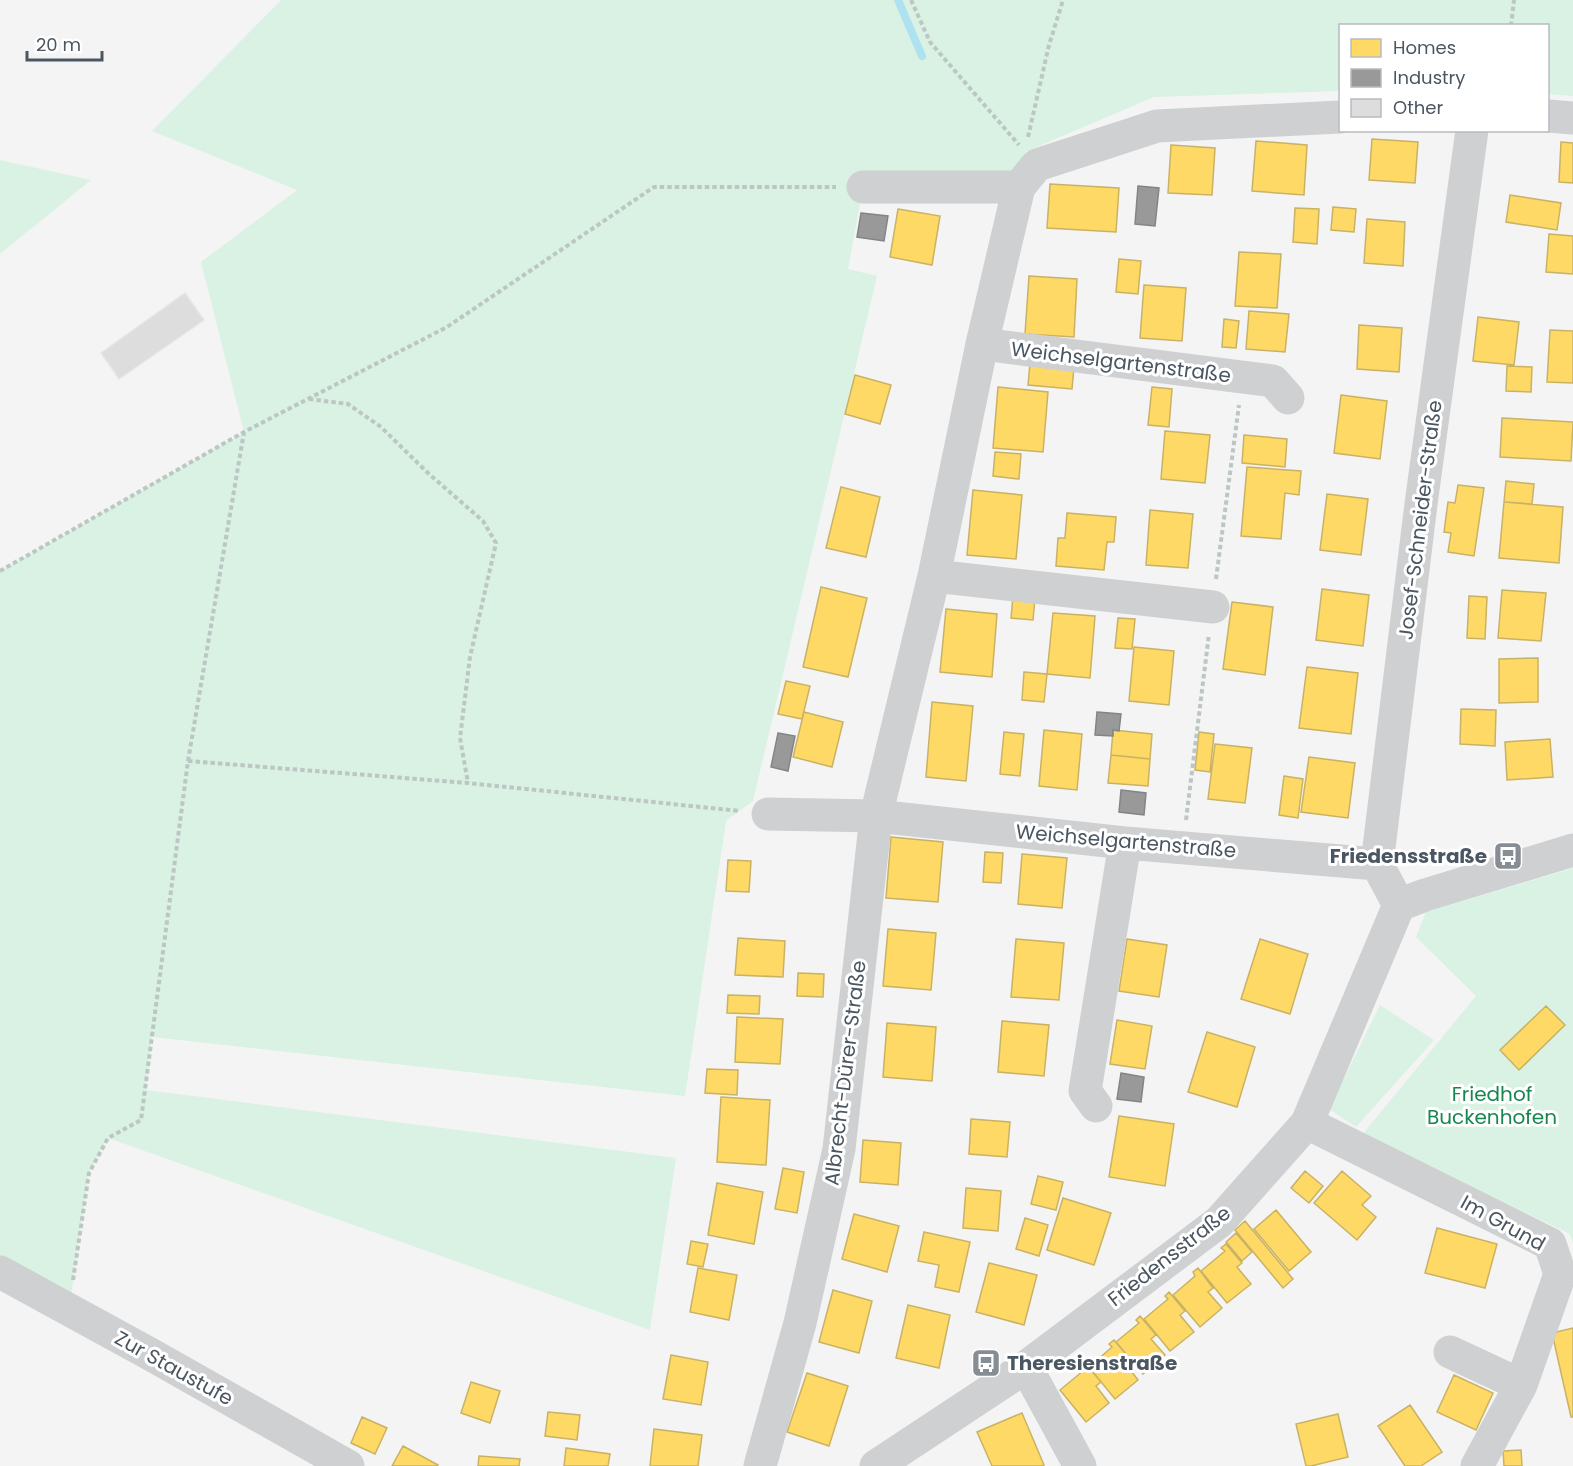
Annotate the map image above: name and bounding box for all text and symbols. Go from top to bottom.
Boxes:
scale bar [27,24,102,62]
legend [1339,24,1549,132]
text: 20 m [36,32,81,57]
text: Homes [1393,35,1456,60]
text: Industry [1393,65,1465,90]
text: Other [1393,95,1443,120]
street label: Weichselgartenstraße [1009,335,1233,389]
street label: Josef-Schneider-Straße [1391,399,1449,641]
street label: Weichselgartenstraße [1015,817,1237,865]
bus stop icon: Friedensstraße [1492,840,1524,872]
place label: Friedensstraße [1330,842,1487,870]
street label: Albrecht-Dürer-Straße [817,959,873,1187]
park label: Friedhof Buckenhofen [1427,1080,1557,1131]
street label: Im Grund [1456,1188,1550,1258]
street label: Friedensstraße [1102,1199,1236,1313]
street label: Zur Staustufe [110,1324,238,1412]
bus stop icon: Theresienstraße [970,1347,1002,1379]
place label: Theresienstraße [1007,1349,1177,1377]

